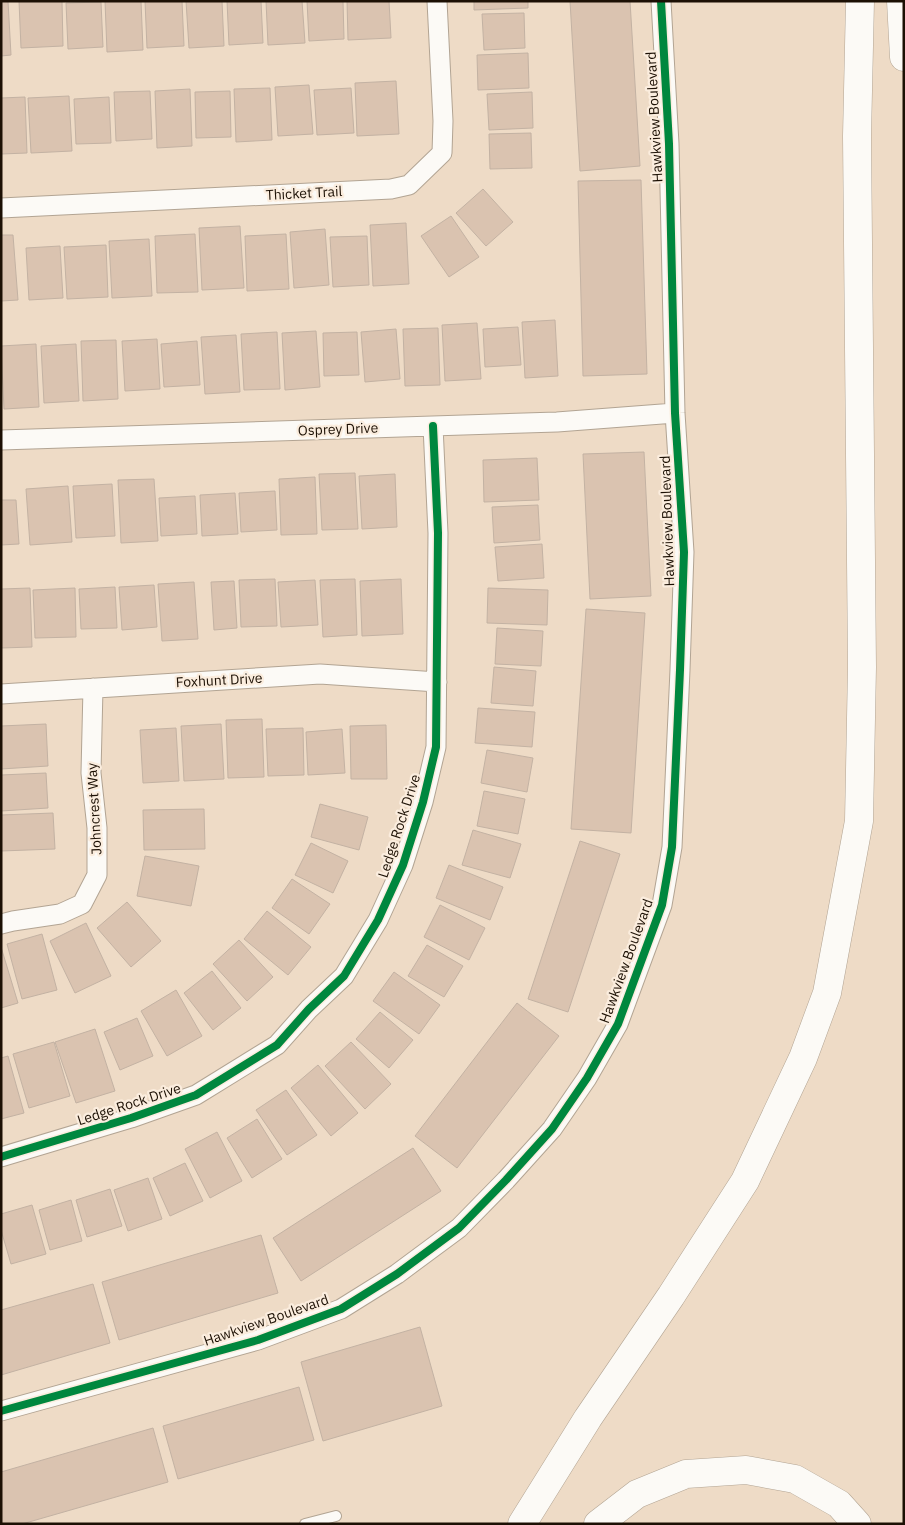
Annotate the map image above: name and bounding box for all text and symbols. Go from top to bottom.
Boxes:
street label: Hawkview Boulevard [642,51,666,183]
street label: Thicket Trail [265,182,343,204]
street label: Osprey Drive [298,419,379,439]
street label: Hawkview Boulevard [656,455,678,587]
street label: Foxhunt Drive [175,669,263,691]
street label: Johncrest Way [83,762,105,856]
street label: Ledge Rock Drive [374,772,424,880]
street label: Hawkview Boulevard [595,896,657,1026]
street label: Ledge Rock Drive [75,1079,183,1129]
street label: Hawkview Boulevard [201,1290,331,1350]

